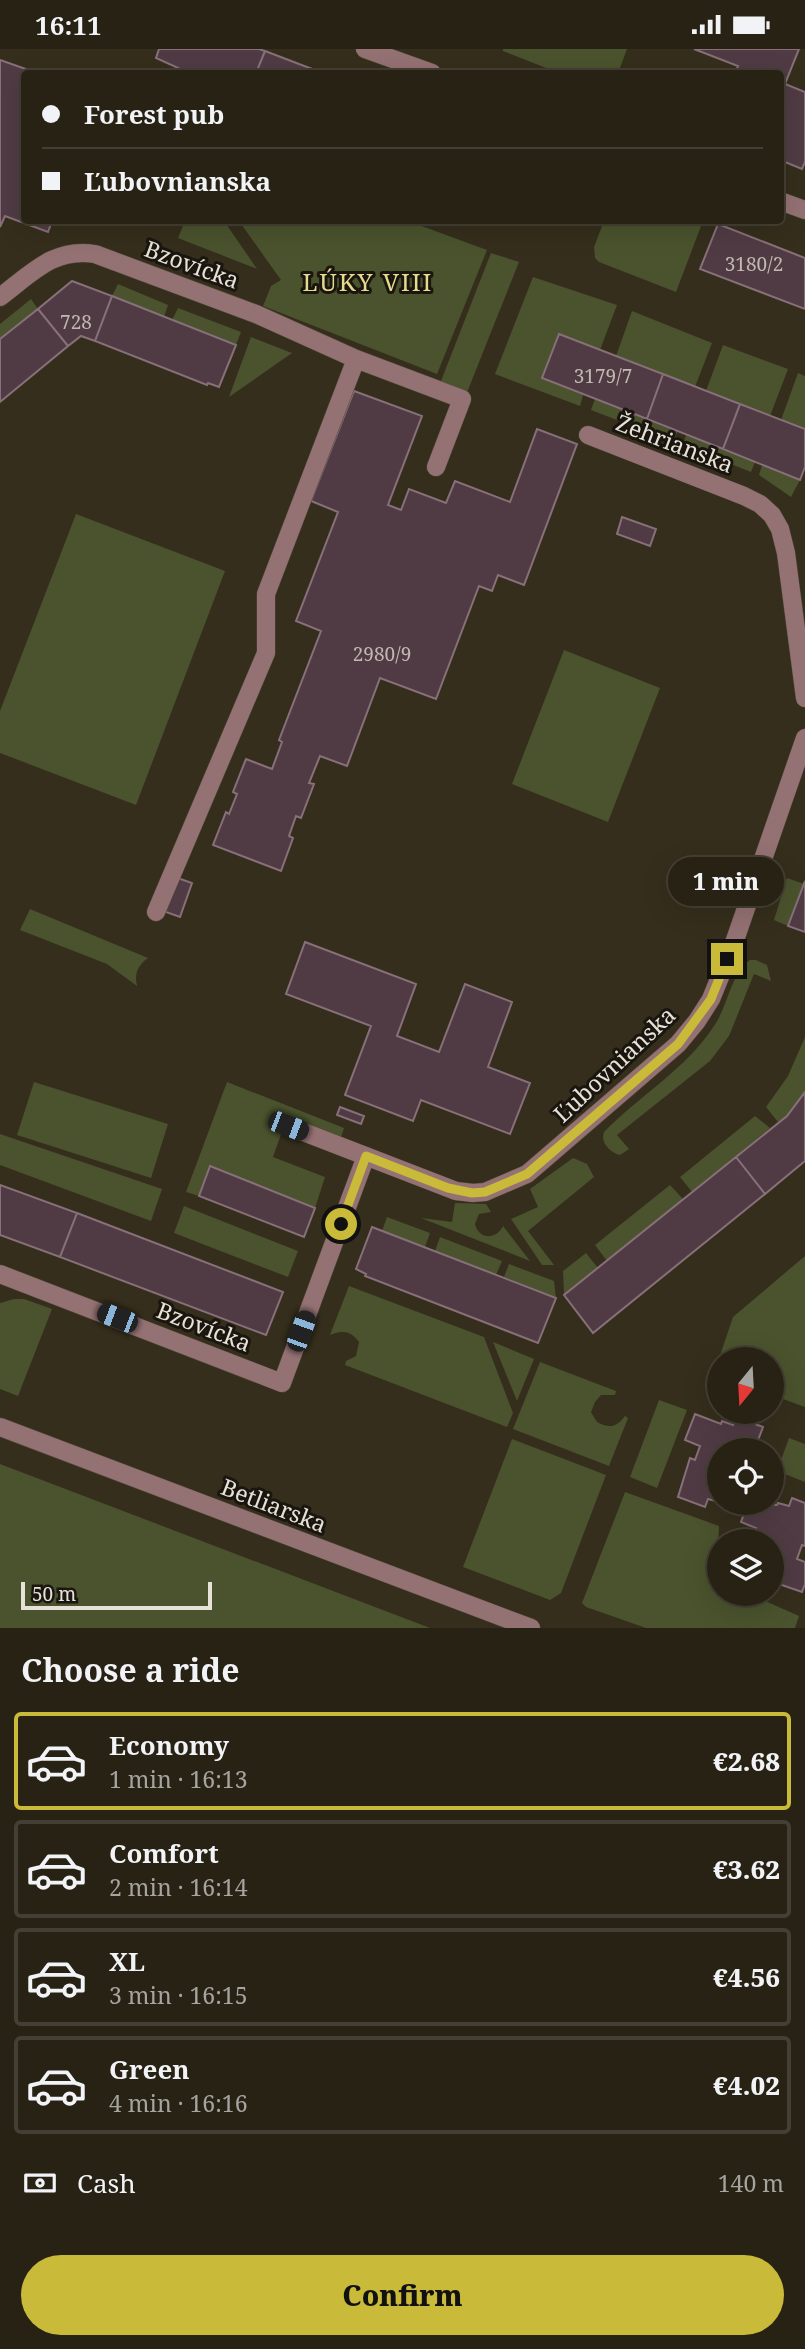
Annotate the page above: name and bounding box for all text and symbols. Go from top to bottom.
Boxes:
text: 16:11 [35,7,102,43]
text: Forest pub [84,96,224,132]
text: Ľubovnianska [84,163,271,199]
street label: Bzovícka [140,232,244,296]
house number: 3180/2 [725,251,783,277]
district label: LÚKY VIII [303,265,433,298]
house number: 728 [60,309,92,335]
house number: 3179/7 [574,363,632,389]
street label: Žehrianska [612,406,738,480]
house number: 2980/9 [353,641,411,667]
callout: 1 min [669,857,785,907]
text: 1 min [693,865,759,897]
route end [711,943,743,975]
street label: Ľubovnianska [546,999,682,1129]
car [265,1109,312,1143]
route start [325,1208,357,1240]
street label: Bzovícka [152,1293,256,1359]
car [94,1301,141,1335]
car [284,1308,319,1354]
north arrow [707,1347,784,1425]
map controls [707,1347,784,1606]
button: locate [707,1438,784,1515]
street label: Betliarska [217,1470,331,1540]
button: layers [707,1529,784,1606]
scale bar [21,1579,212,1611]
text: 50 m [32,1581,76,1607]
text: Choose a ride [21,1648,240,1691]
text: Economy [109,1727,229,1763]
icon: car [25,1730,88,1793]
text: €2.68 [713,1743,780,1779]
text: 1 min · 16:13 [109,1763,247,1795]
text: Comfort [109,1835,219,1871]
icon: car [25,1838,88,1901]
text: €3.62 [713,1851,780,1887]
text: 2 min · 16:14 [109,1871,247,1903]
text: XL [109,1943,145,1979]
icon: car [25,1946,88,2009]
text: €4.56 [713,1959,780,1995]
text: 3 min · 16:15 [109,1979,247,2011]
text: Green [109,2051,190,2087]
icon: car [25,2054,88,2117]
text: €4.02 [713,2067,780,2103]
text: 4 min · 16:16 [109,2087,247,2119]
icon: cash [21,2164,59,2202]
text: Cash [77,2165,136,2201]
text: 140 m [718,2167,784,2199]
button: Confirm [21,2255,784,2335]

